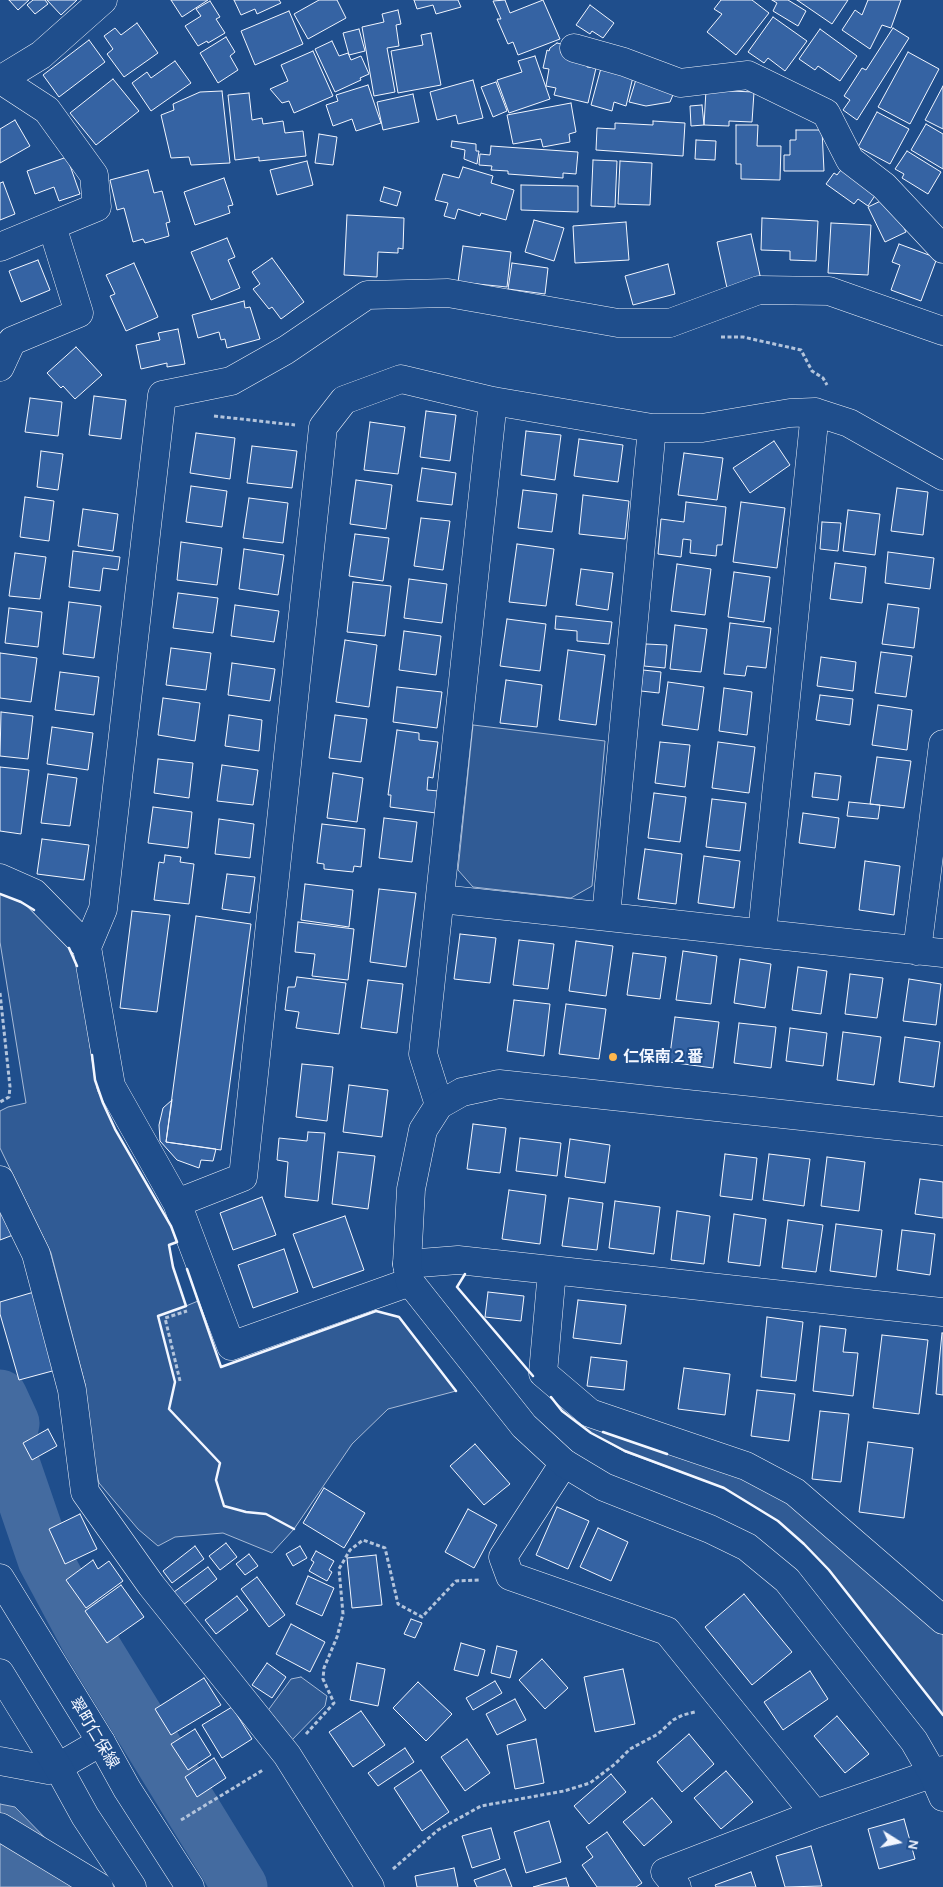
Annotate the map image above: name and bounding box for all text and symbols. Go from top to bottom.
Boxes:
place label: 仁保南２番 [623,1047,703,1067]
marker: 仁保南２番 [607,1051,619,1063]
street label: 翠町仁保線 [65,1694,123,1772]
north arrow [873,1817,923,1867]
text: N [904,1838,923,1851]

